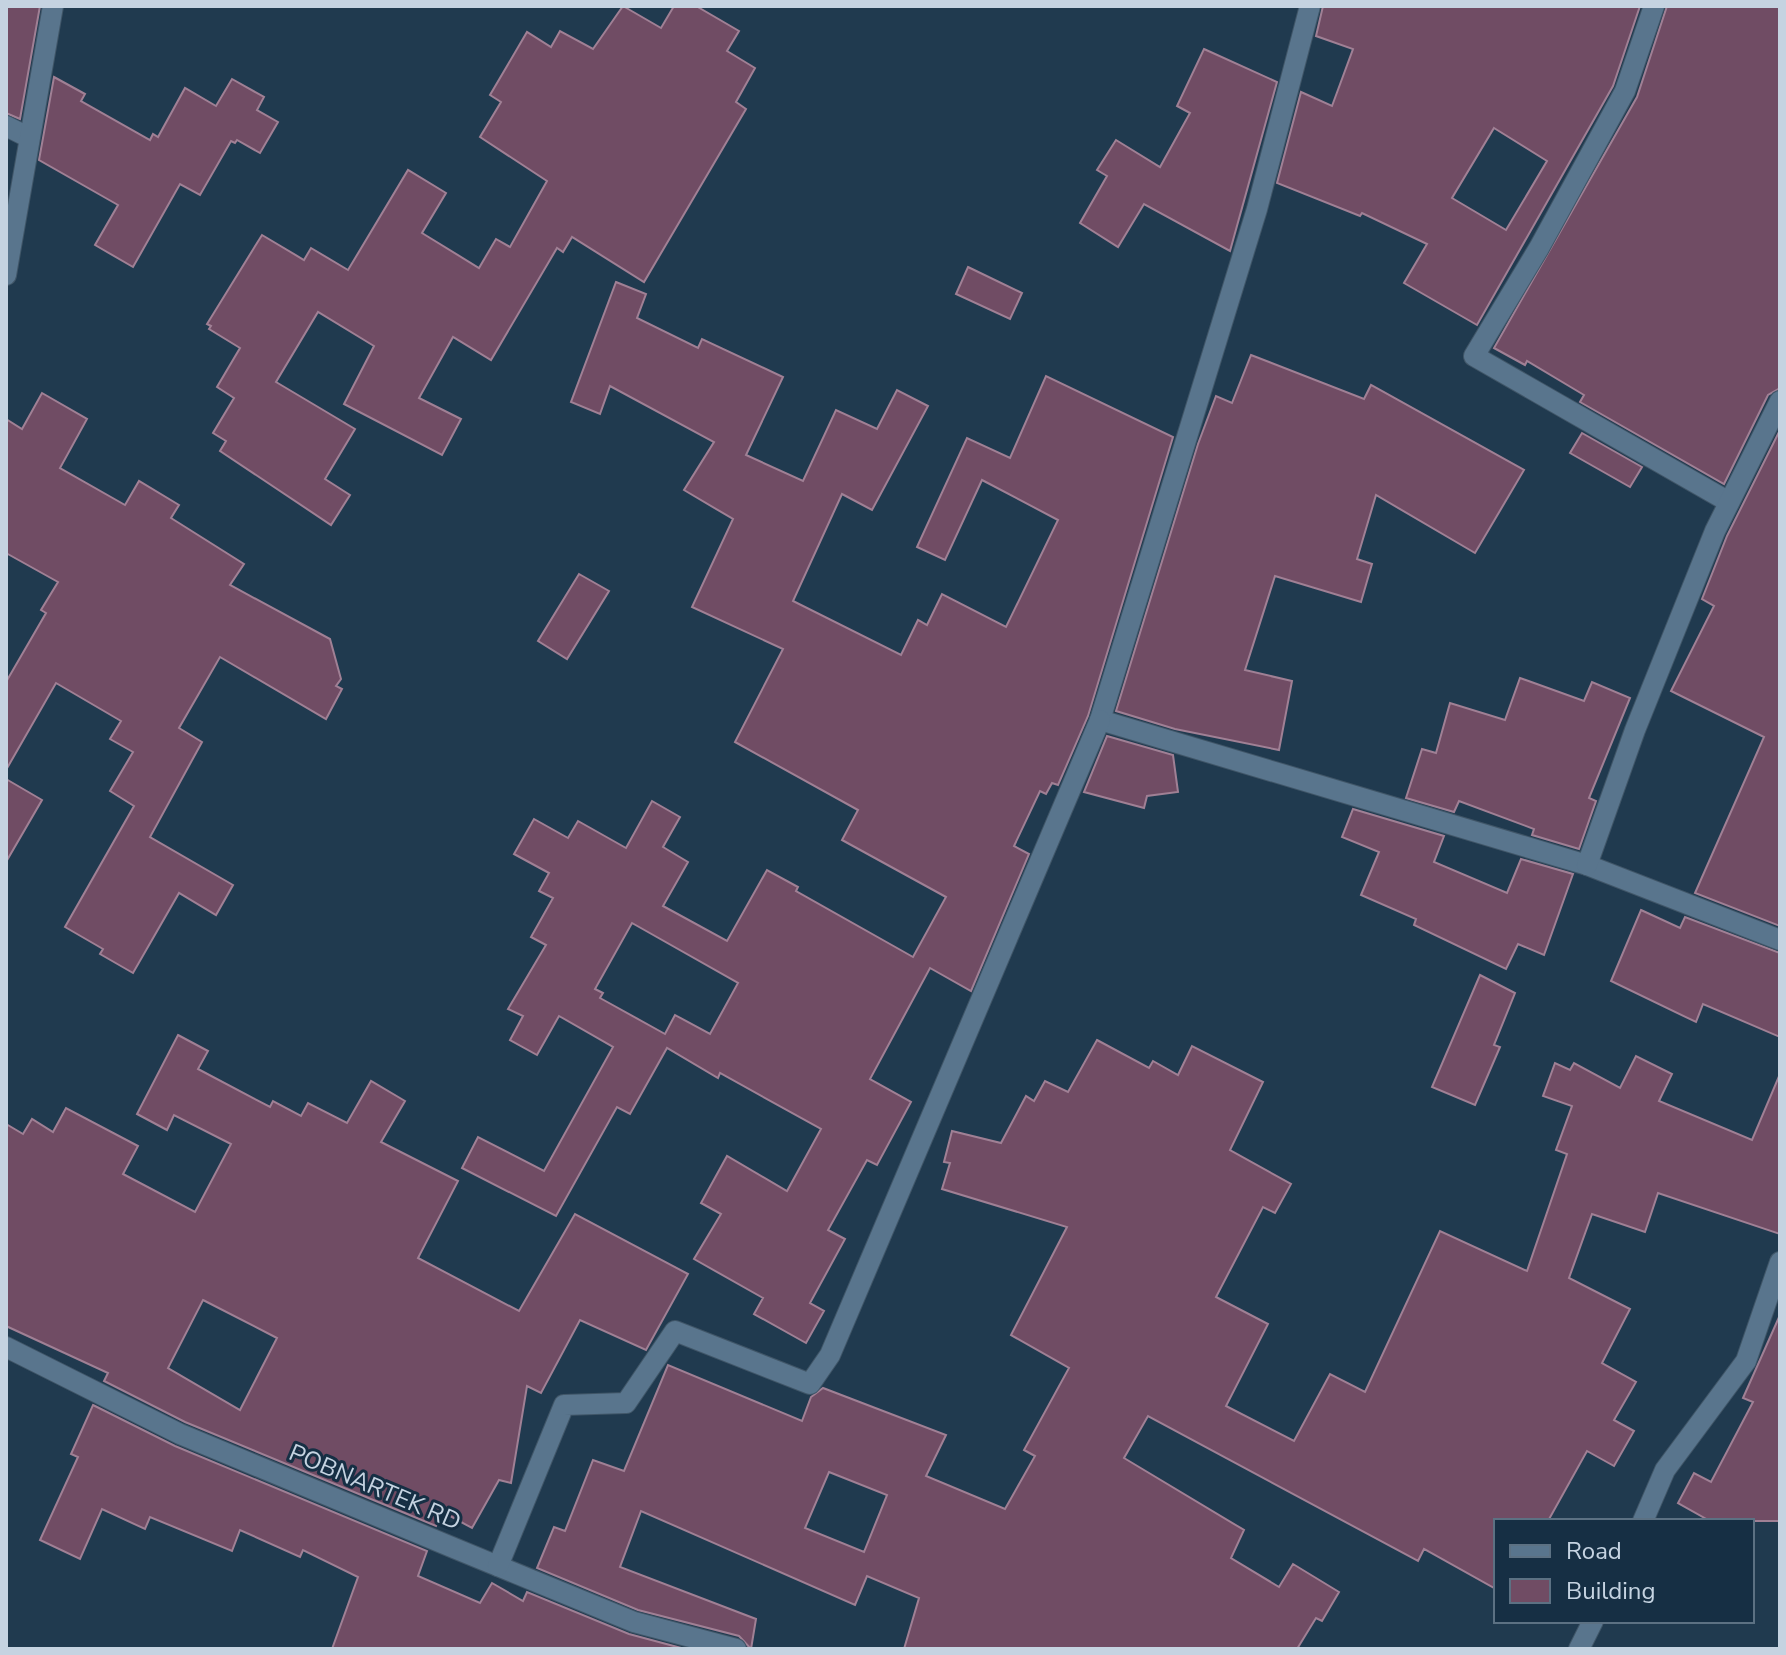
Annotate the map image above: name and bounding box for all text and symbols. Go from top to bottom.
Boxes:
street label: POBNARTEK RD [284,1436,466,1538]
legend [1494,1519,1754,1623]
text: Road [1566,1535,1622,1567]
text: Building [1566,1575,1656,1607]

